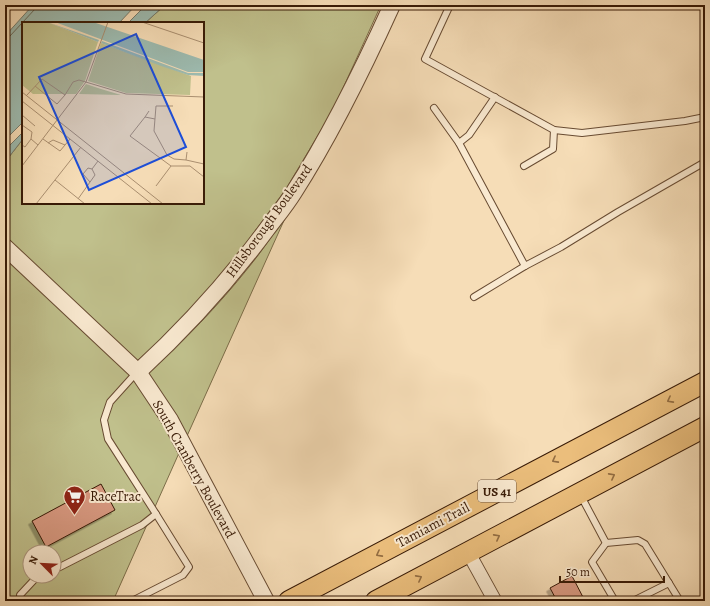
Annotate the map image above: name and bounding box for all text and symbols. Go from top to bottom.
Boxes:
inset map [22,22,204,204]
street label: Hillsborough Boulevard [221,160,317,281]
one-way arrow [667,395,675,403]
street label: South Cranberry Boulevard [148,396,240,542]
one-way arrow [552,456,560,463]
one-way arrow [608,473,615,481]
road number: US 41 [478,480,516,502]
supermarket icon: RaceTrac [61,483,87,516]
place label: RaceTrac [90,487,141,506]
street label: Tamiami Trail [393,497,473,552]
one-way arrow [493,534,500,541]
north arrow [22,544,62,584]
one-way arrow [375,549,383,556]
text: N [25,553,42,567]
scale bar [560,558,664,584]
text: 50 m [566,564,590,580]
one-way arrow [415,575,423,583]

